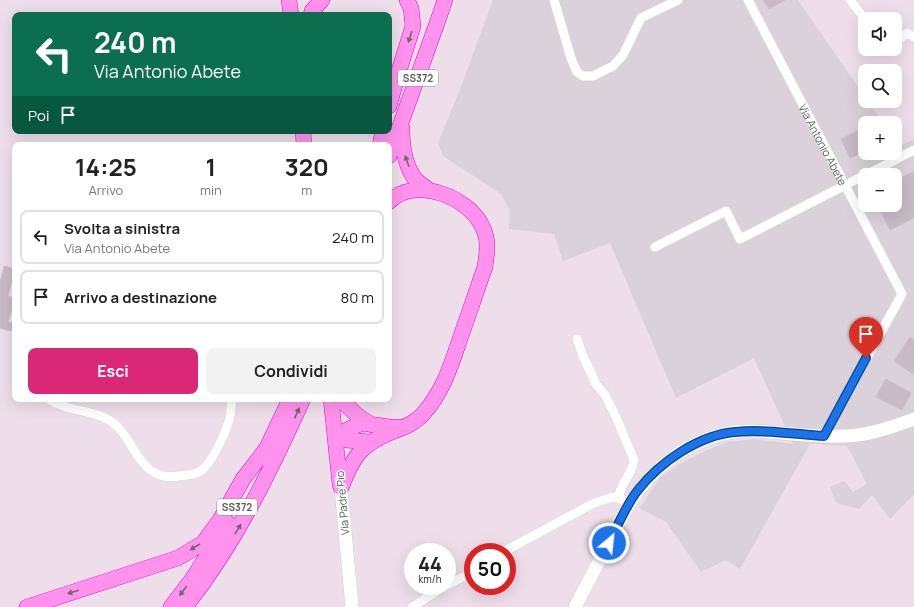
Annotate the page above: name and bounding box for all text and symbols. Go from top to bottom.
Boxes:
map controls [858,12,902,212]
button: sound [858,12,902,56]
text: 240 m [94,23,176,61]
icon: left [28,28,80,80]
one-way arrow [407,31,413,43]
text: Via Antonio Abete [94,59,241,83]
button: search [858,64,902,108]
road number: SS372 [398,70,438,86]
street label: Via Antonio Abete [796,101,851,188]
icon: arrive [57,104,79,126]
text: Poi [28,105,49,126]
button: + [858,116,902,160]
text: 14:25 [75,150,137,183]
text: 1 [206,150,216,183]
text: 320 [285,150,329,183]
one-way arrow [404,154,410,166]
button: − [858,168,902,212]
text: Arrivo [89,181,123,199]
text: min [200,181,222,199]
text: m [301,181,312,199]
text: Svolta a sinistra [64,218,180,239]
icon: left [30,226,52,248]
text: 240 m [332,227,374,248]
text: Via Antonio Abete [64,239,170,257]
icon: arrive [30,286,52,308]
text: Arrivo a destinazione [64,287,217,308]
text: 80 m [340,287,374,308]
pin [849,317,883,358]
icon: arrive [855,323,877,345]
button: Esci [28,348,198,394]
button: Condividi [206,348,376,394]
one-way arrow [294,407,300,418]
street label: Via Padre Pio [332,470,352,536]
road number: SS372 [217,499,257,515]
position arrow [588,522,630,564]
one-way arrow [235,523,242,535]
speed limit sign: 50 [464,543,516,595]
one-way arrow [189,544,201,551]
text: 44 [418,550,442,577]
text: km/h [418,572,442,586]
one-way arrow [178,586,187,597]
one-way arrow [67,589,79,595]

